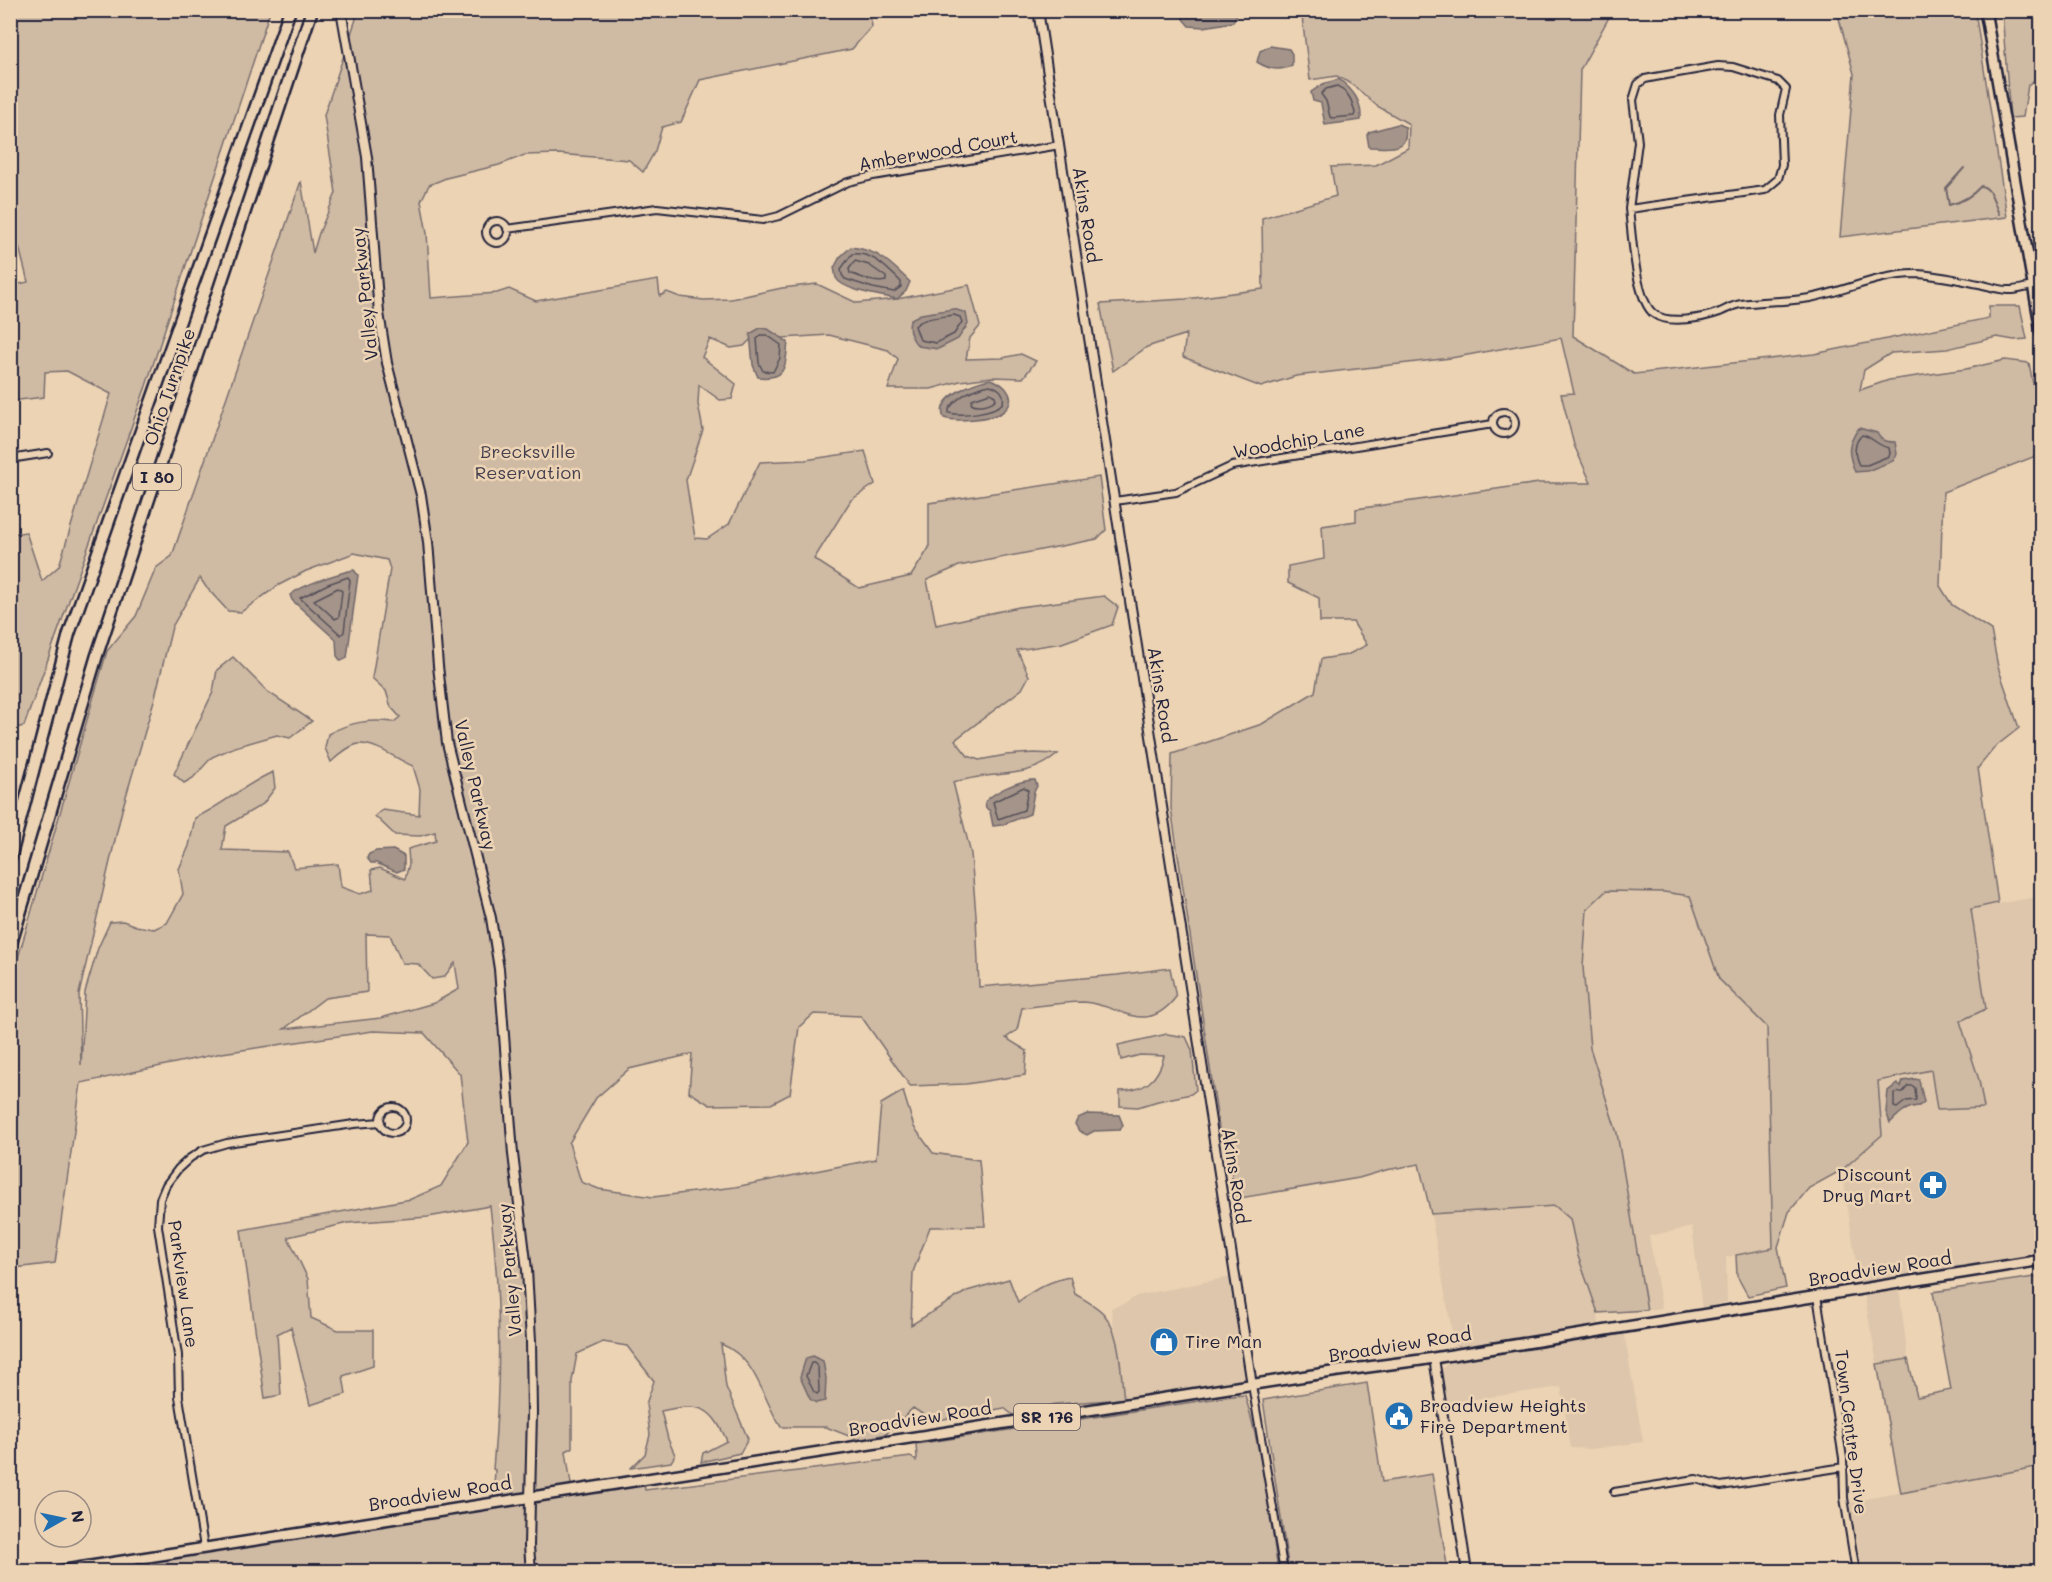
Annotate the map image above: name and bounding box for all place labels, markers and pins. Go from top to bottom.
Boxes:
place label: Discount Drug Mart [1822,1162,1912,1207]
pharmacy icon: Discount Drug Mart [1917,1169,1949,1201]
shop icon: Tire Man [1148,1326,1180,1358]
place label: Tire Man [1185,1329,1262,1353]
place label: Broadview Heights Fire Department [1420,1393,1586,1438]
public building icon: Broadview Heights Fire Department [1383,1400,1415,1432]

